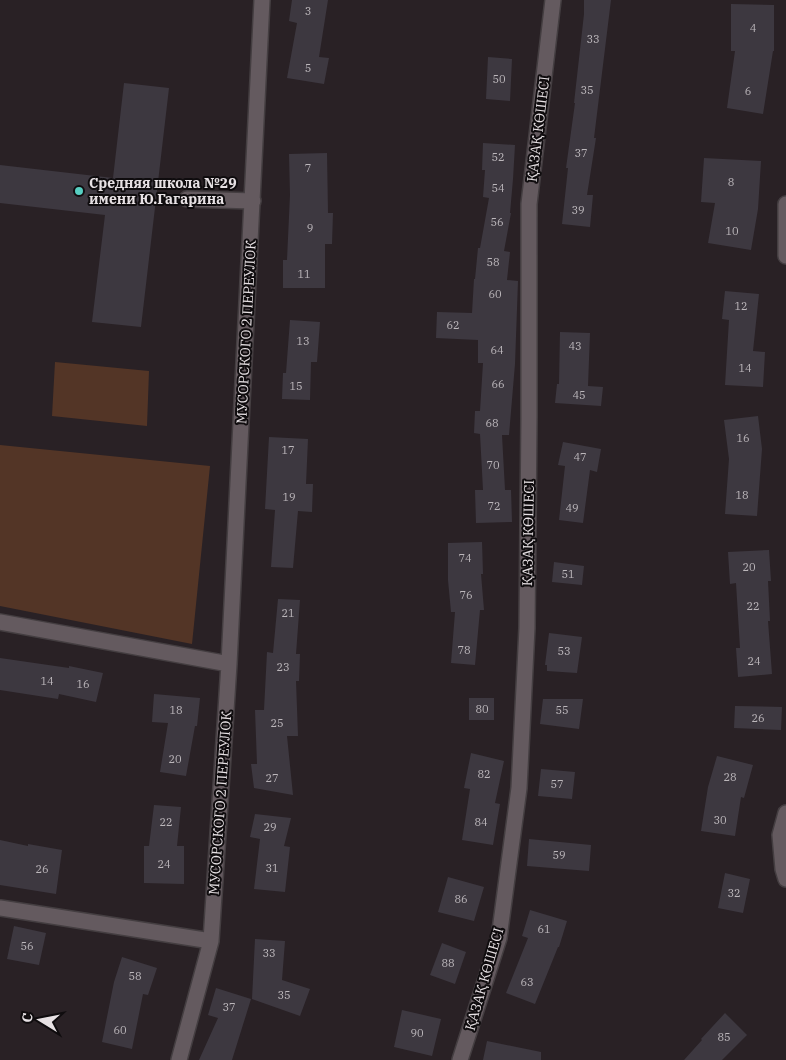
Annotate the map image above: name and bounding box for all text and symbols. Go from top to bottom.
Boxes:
house number: 3 [305,4,311,18]
house number: 4 [750,21,757,35]
house number: 33 [586,32,600,46]
house number: 5 [305,61,311,75]
house number: 50 [492,72,506,86]
street label: ҚАЗАҚ КӨШЕСІ [523,75,553,183]
house number: 35 [580,83,594,97]
house number: 6 [745,84,751,98]
house number: 37 [574,146,588,160]
house number: 52 [491,150,505,164]
house number: 7 [305,161,311,175]
place label: Средняя школа №29 имени Ю.Гагарина [89,174,237,208]
house number: 8 [728,175,734,189]
house number: 54 [491,181,505,195]
marker: Средняя школа №29 имени Ю.Гагарина [73,185,85,197]
house number: 39 [571,203,585,217]
house number: 56 [490,215,504,229]
house number: 9 [307,221,313,235]
house number: 10 [725,224,739,238]
street label: МУСОРСКОГО 2 ПЕРЕУЛОК [232,239,260,424]
house number: 58 [486,255,500,269]
house number: 11 [297,267,311,281]
house number: 60 [488,287,502,301]
house number: 12 [734,299,748,313]
house number: 62 [446,318,460,332]
house number: 13 [296,334,310,348]
house number: 43 [568,339,582,353]
house number: 64 [490,343,504,357]
house number: 14 [738,361,752,375]
house number: 66 [491,377,505,391]
house number: 15 [289,379,303,393]
house number: 45 [572,388,586,402]
house number: 68 [485,416,499,430]
house number: 16 [736,431,750,445]
house number: 17 [281,443,295,457]
house number: 47 [573,450,587,464]
house number: 70 [486,458,500,472]
street label: ҚАЗАҚ КӨШЕСІ [518,480,538,586]
house number: 18 [735,488,749,502]
house number: 19 [282,490,296,504]
house number: 72 [487,499,501,513]
house number: 49 [565,501,579,515]
house number: 74 [458,551,472,565]
house number: 20 [742,560,756,574]
house number: 51 [561,567,575,581]
house number: 76 [459,588,473,602]
house number: 22 [746,599,760,613]
house number: 21 [281,606,295,620]
house number: 78 [457,643,471,657]
house number: 53 [557,644,571,658]
house number: 24 [747,654,761,668]
house number: 23 [276,660,290,674]
house number: 14 [40,674,54,688]
house number: 16 [76,677,90,691]
house number: 80 [475,702,489,716]
house number: 18 [169,703,183,717]
house number: 55 [555,703,569,717]
street label: МУСОРСКОГО 2 ПЕРЕУЛОК [205,710,235,895]
house number: 26 [751,711,765,725]
house number: 25 [270,716,284,730]
house number: 20 [168,752,182,766]
house number: 82 [477,767,491,781]
house number: 28 [723,770,737,784]
house number: 27 [265,771,279,785]
house number: 57 [550,777,564,791]
house number: 30 [713,813,727,827]
house number: 22 [159,815,173,829]
house number: 84 [474,815,488,829]
house number: 29 [263,820,277,834]
house number: 59 [552,848,566,862]
house number: 24 [157,857,171,871]
house number: 31 [265,861,279,875]
house number: 26 [35,862,49,876]
house number: 32 [727,886,741,900]
house number: 86 [454,892,468,906]
house number: 61 [537,922,551,936]
street label: ҚАЗАҚ КӨШЕСІ [461,925,507,1033]
house number: 56 [20,939,34,953]
house number: 33 [262,946,276,960]
house number: 88 [441,956,455,970]
house number: 58 [128,969,142,983]
house number: 63 [520,975,534,989]
house number: 35 [277,988,291,1002]
north arrow [15,995,65,1045]
house number: 37 [222,1000,236,1014]
text: С [18,1012,37,1024]
house number: 60 [113,1023,127,1037]
house number: 90 [410,1026,424,1040]
house number: 85 [717,1030,731,1044]

